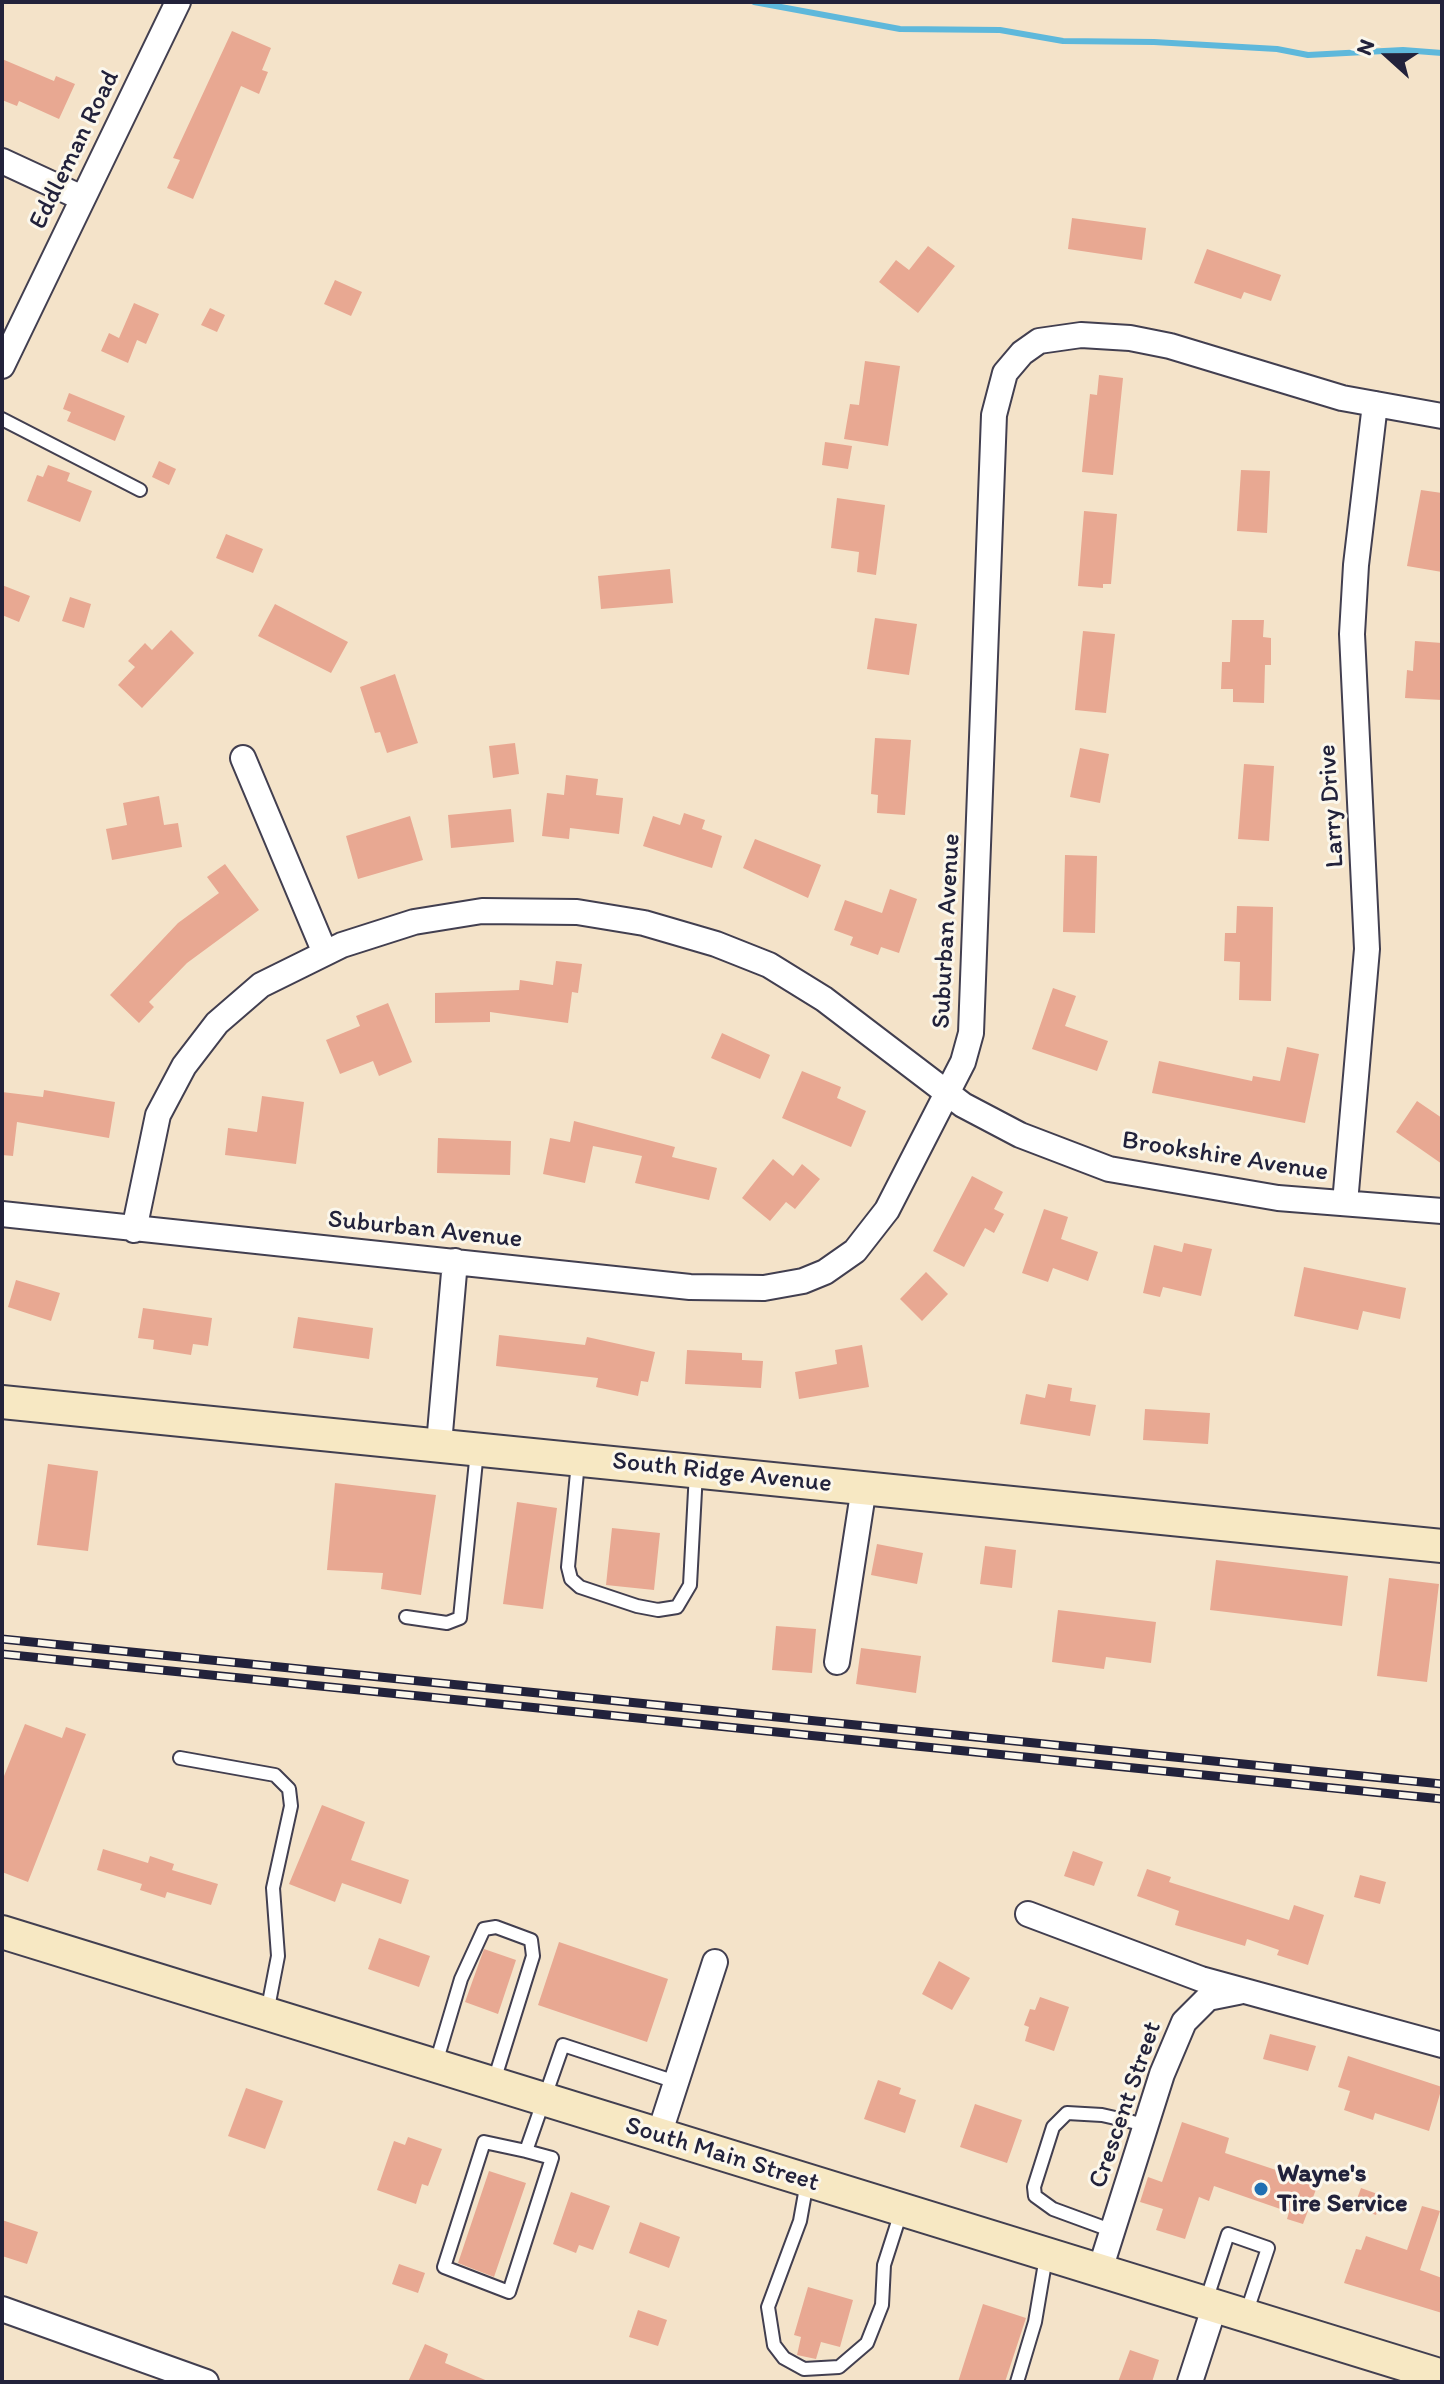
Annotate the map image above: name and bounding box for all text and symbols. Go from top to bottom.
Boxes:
north arrow [1348,16,1428,96]
text: N [1350,35,1380,59]
street label: Eddleman Road [23,66,127,234]
street label: Larry Drive [1312,743,1352,869]
street label: Suburban Avenue [926,833,968,1029]
street label: Brookshire Avenue [1120,1125,1330,1189]
street label: Suburban Avenue [326,1204,524,1256]
street label: South Ridge Avenue [611,1446,833,1500]
street label: Crescent Street [1083,2018,1169,2192]
street label: South Main Street [621,2111,823,2199]
place label: Wayne's Tire Service [1277,2158,1408,2220]
marker: Wayne's Tire Service [1252,2180,1270,2198]

